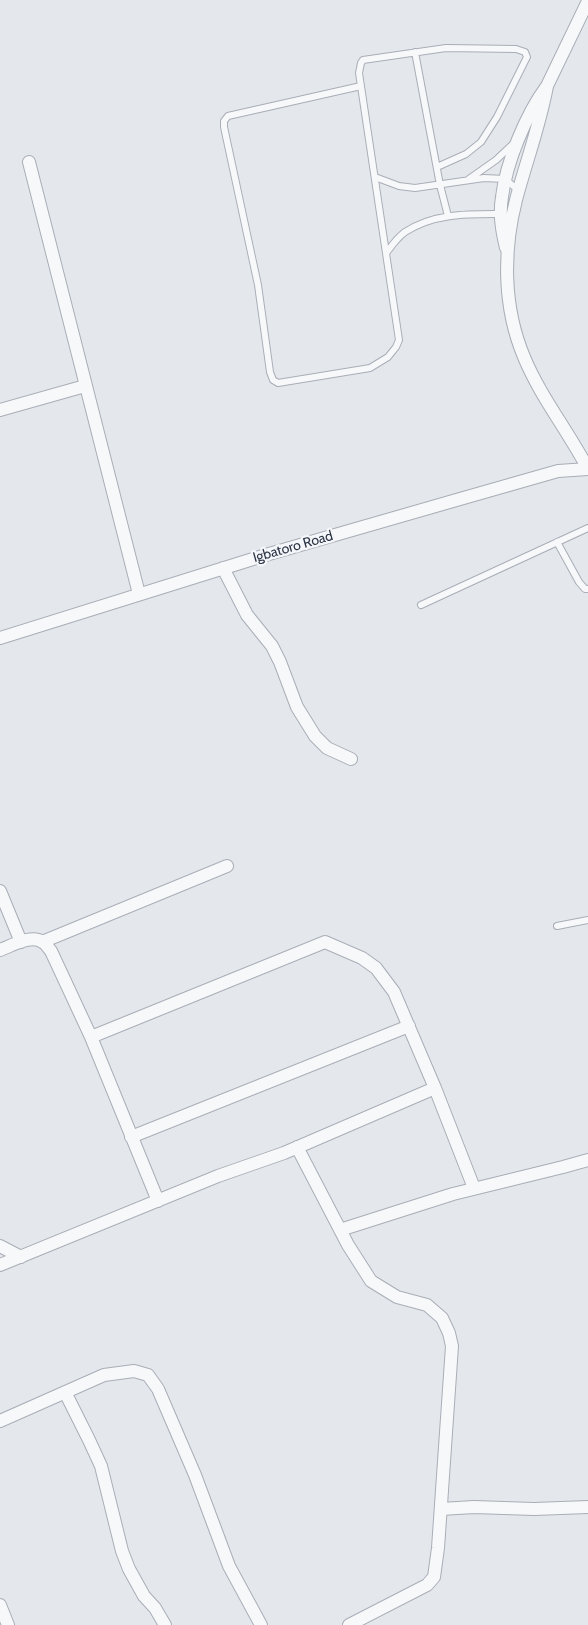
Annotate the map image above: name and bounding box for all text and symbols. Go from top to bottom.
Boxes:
street label: Igbatoro Road [251,528,335,566]

